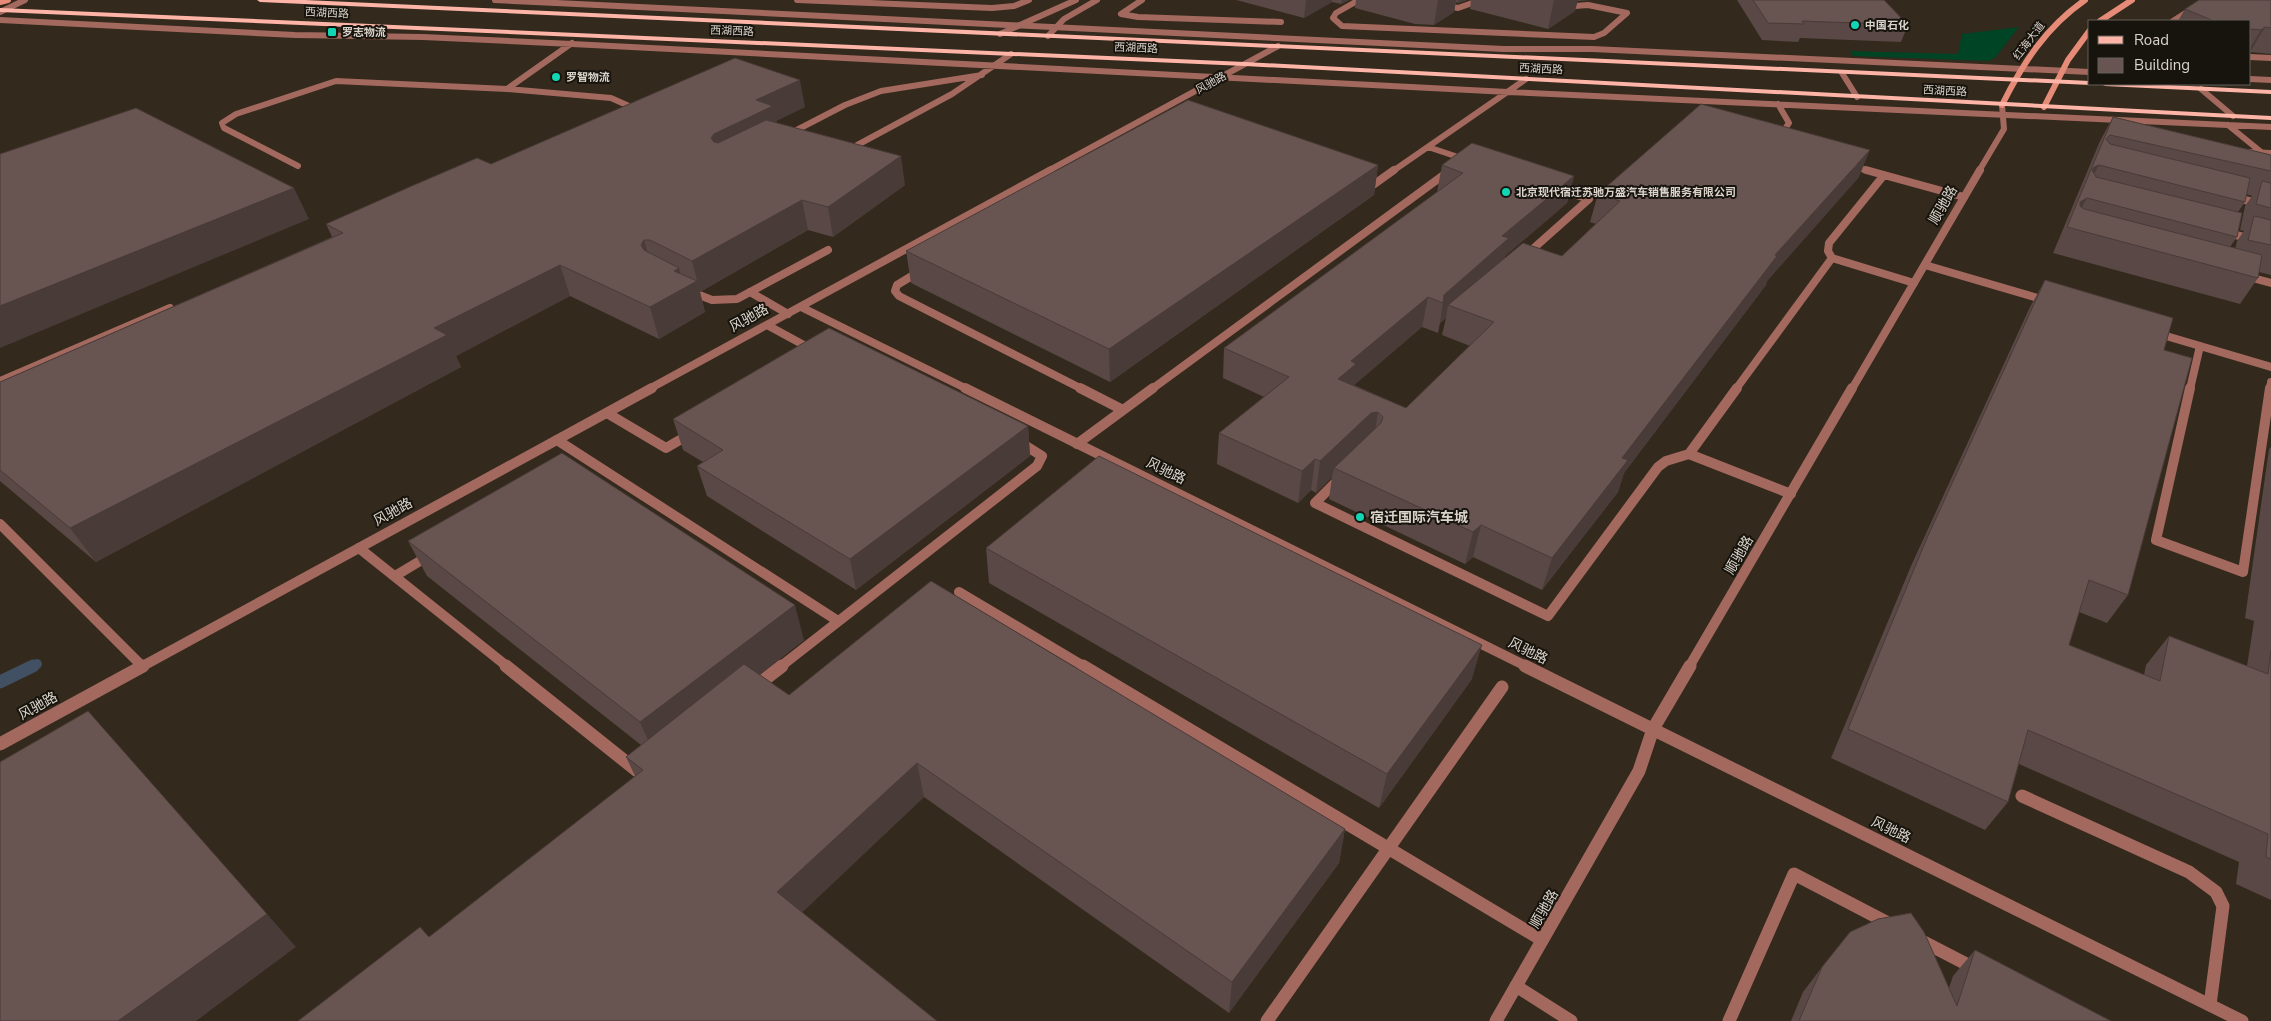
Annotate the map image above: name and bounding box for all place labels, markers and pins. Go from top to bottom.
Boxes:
place label: 中国石化 [1865,18,1909,33]
marker: 中国石化 [1849,19,1861,31]
place label: 罗志物流 [342,25,386,40]
marker: 罗志物流 [326,26,338,38]
place label: 罗智物流 [566,70,610,85]
marker: 罗智物流 [550,71,562,83]
place label: 北京现代宿迁苏驰万盛汽车销售服务有限公司 [1516,185,1736,200]
marker: 北京现代宿迁苏驰万盛汽车销售服务有限公司 [1500,186,1512,198]
place label: 宿迁国际汽车城 [1370,508,1468,527]
marker: 宿迁国际汽车城 [1354,511,1366,523]

